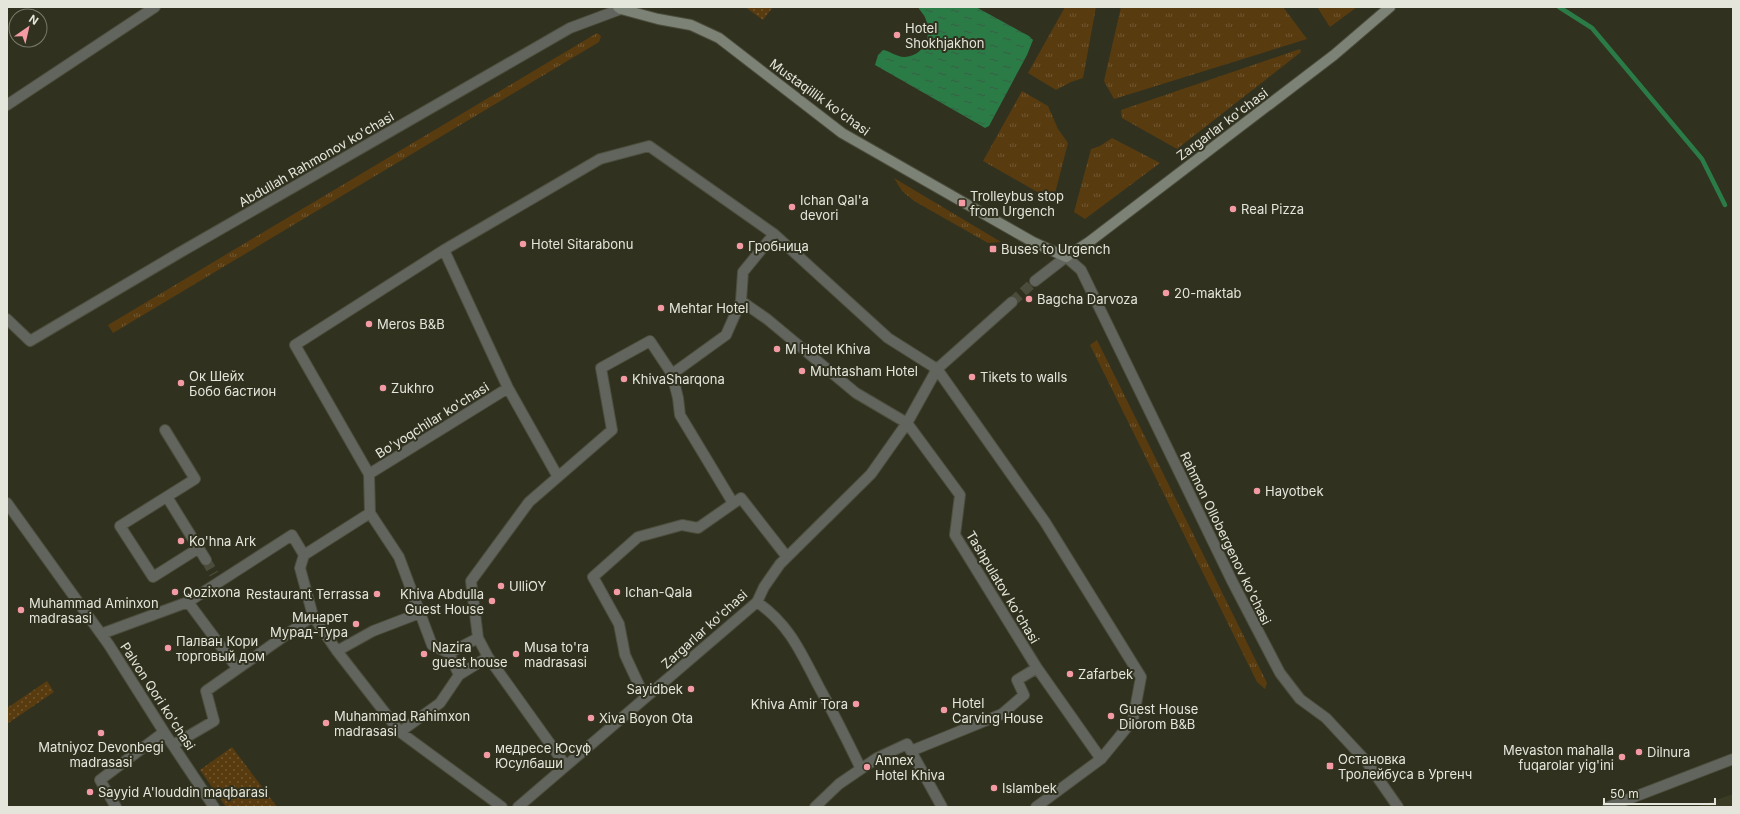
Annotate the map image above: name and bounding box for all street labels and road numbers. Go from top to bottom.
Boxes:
street label: Mustaqillik ko'chasi [767,55,873,139]
street label: Zargarlar ko'chasi [1173,84,1271,164]
street label: Abdullah Rahmonov ko'chasi [235,108,397,210]
street label: Bo'yoqchilar ko'chasi [372,379,492,461]
street label: Rahmon Ollobergenov ko'chasi [1177,449,1275,627]
street label: Tashpulatov ko'chasi [963,528,1043,646]
street label: Zargarlar ko'chasi [658,586,750,672]
street label: Palvon Qori ko'chasi [117,639,199,753]

